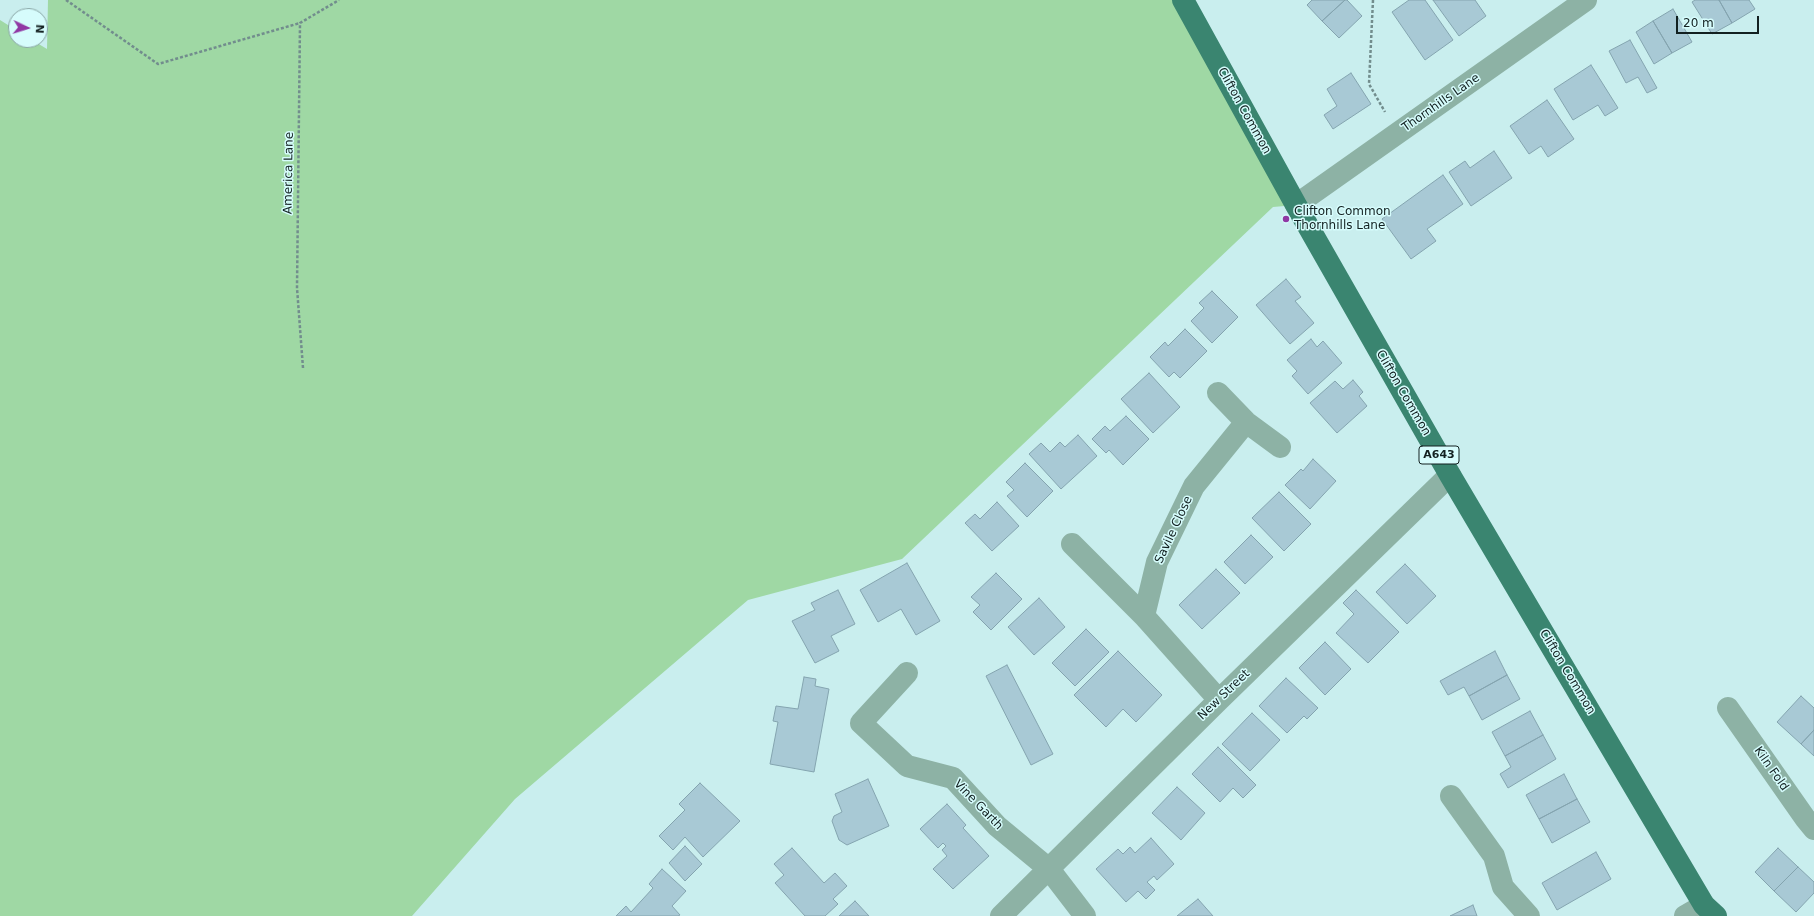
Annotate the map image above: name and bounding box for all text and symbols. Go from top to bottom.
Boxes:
north arrow [8,8,48,48]
scale bar [1678,8,1761,34]
text: 20 m [1683,16,1714,30]
text: N [33,24,46,34]
street label: Clifton Common [1214,65,1274,157]
street label: Thornhills Lane [1399,71,1483,135]
street label: America Lane [281,132,297,214]
place label: Clifton Common Thornhills Lane [1294,205,1391,233]
marker: Clifton Common Thornhills Lane [1281,214,1291,224]
street label: Clifton Common [1373,348,1433,438]
road number: A643 [1419,446,1459,464]
street label: Savile Close [1152,494,1196,566]
street label: Clifton Common [1536,627,1598,717]
street label: New Street [1195,667,1253,723]
street label: Kiln Fold [1751,744,1791,794]
street label: Vine Garth [951,777,1005,833]

